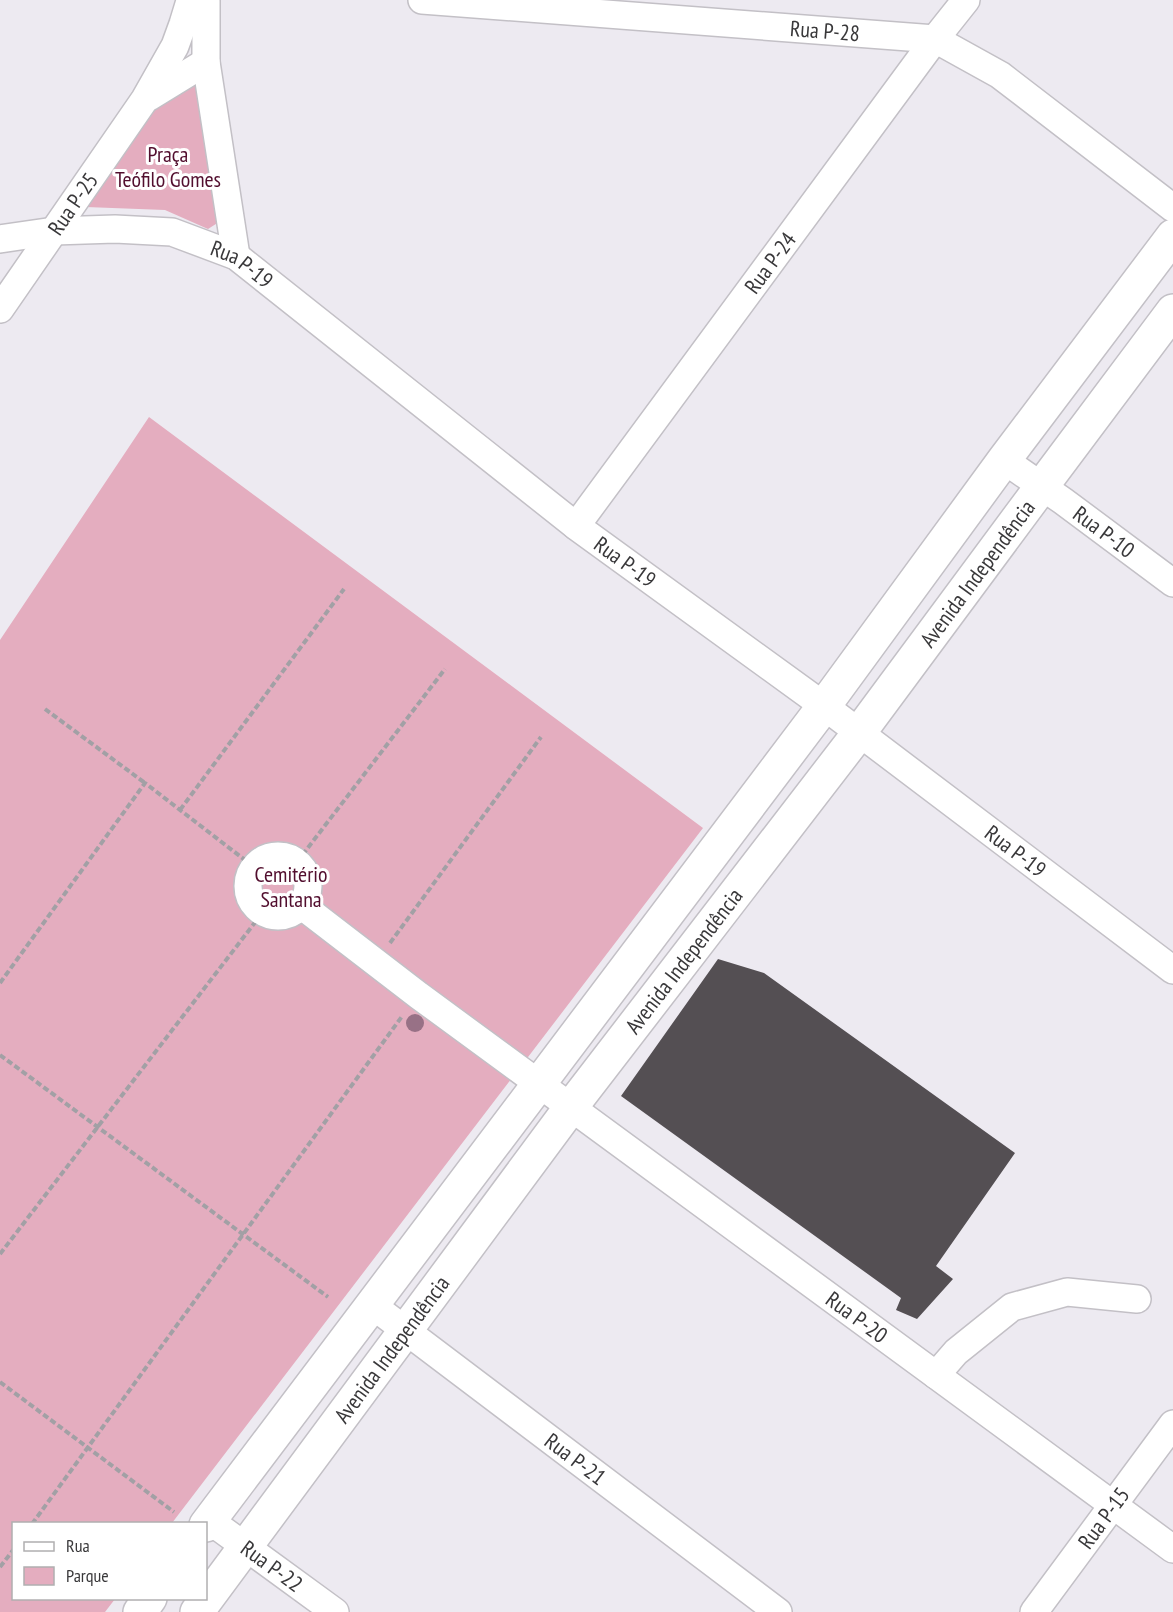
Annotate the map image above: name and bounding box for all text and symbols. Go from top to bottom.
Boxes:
street label: Rua P-28 [789,14,861,47]
park label: Praça Teófilo Gomes [115,140,221,193]
street label: Rua P-25 [41,167,104,240]
street label: Rua P-24 [738,226,802,299]
street label: Rua P-19 [207,234,279,294]
street label: Avenida Independência [913,494,1041,653]
street label: Rua P-10 [1068,499,1140,564]
street label: Rua P-19 [589,530,662,594]
street label: Rua P-19 [979,819,1052,883]
park label: Cemitério Santana [255,860,327,913]
street label: Avenida Independência [619,882,749,1039]
street label: Avenida Independência [328,1270,455,1428]
street label: Rua P-20 [820,1285,893,1349]
street label: Rua P-21 [539,1427,612,1491]
street label: Rua P-15 [1072,1482,1136,1554]
legend [12,1522,207,1600]
text: Rua [66,1534,90,1557]
street label: Rua P-22 [236,1534,308,1598]
text: Parque [66,1564,109,1587]

